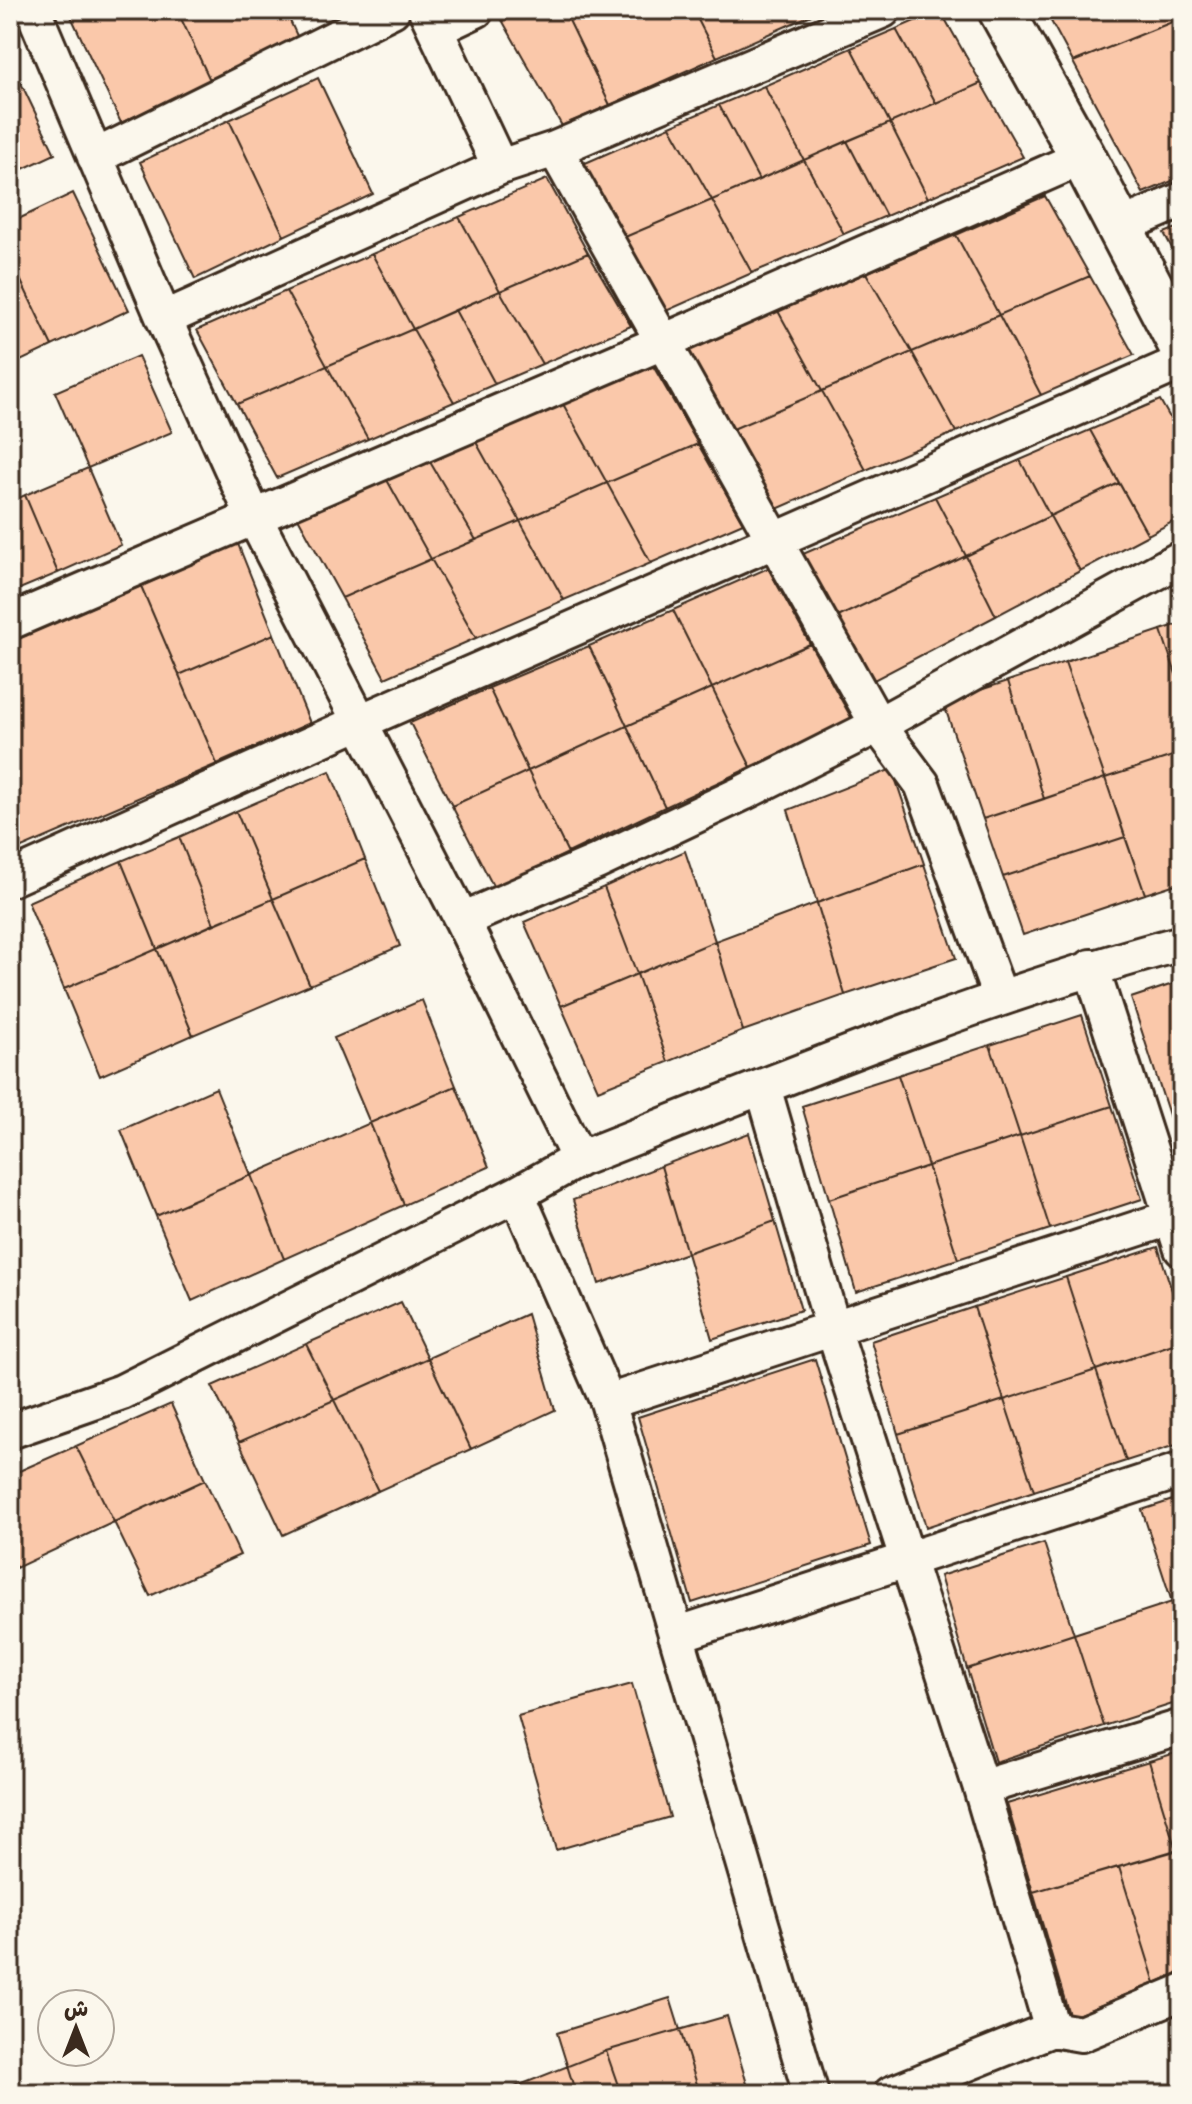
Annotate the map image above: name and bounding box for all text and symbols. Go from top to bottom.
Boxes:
north arrow [36,1988,116,2068]
text: ش [64,1993,88,2028]

